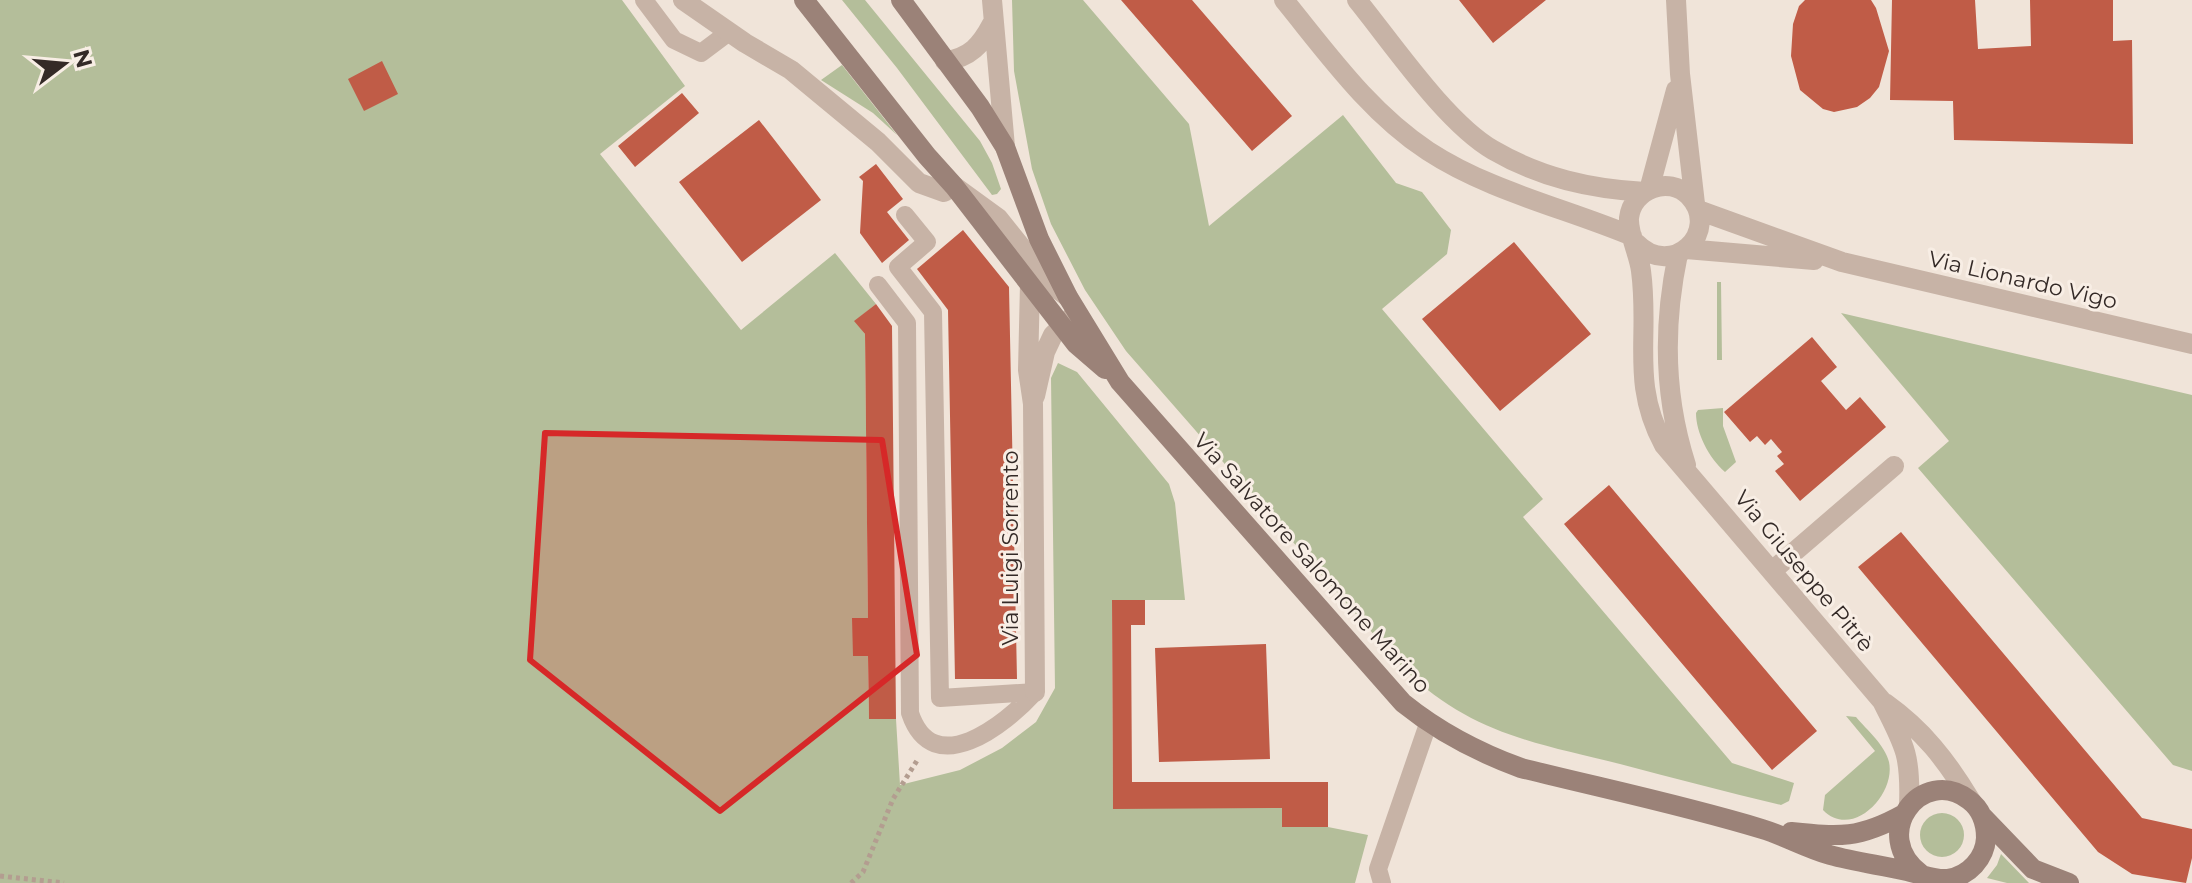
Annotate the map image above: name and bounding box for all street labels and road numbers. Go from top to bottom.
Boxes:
street label: Via Lionardo Vigo [1926,245,2120,315]
street label: Via Salvatore Salomone Marino [1188,427,1436,699]
street label: Via Luigi Sorrento [997,451,1024,645]
street label: Via Giuseppe Pitrè [1729,485,1879,657]

